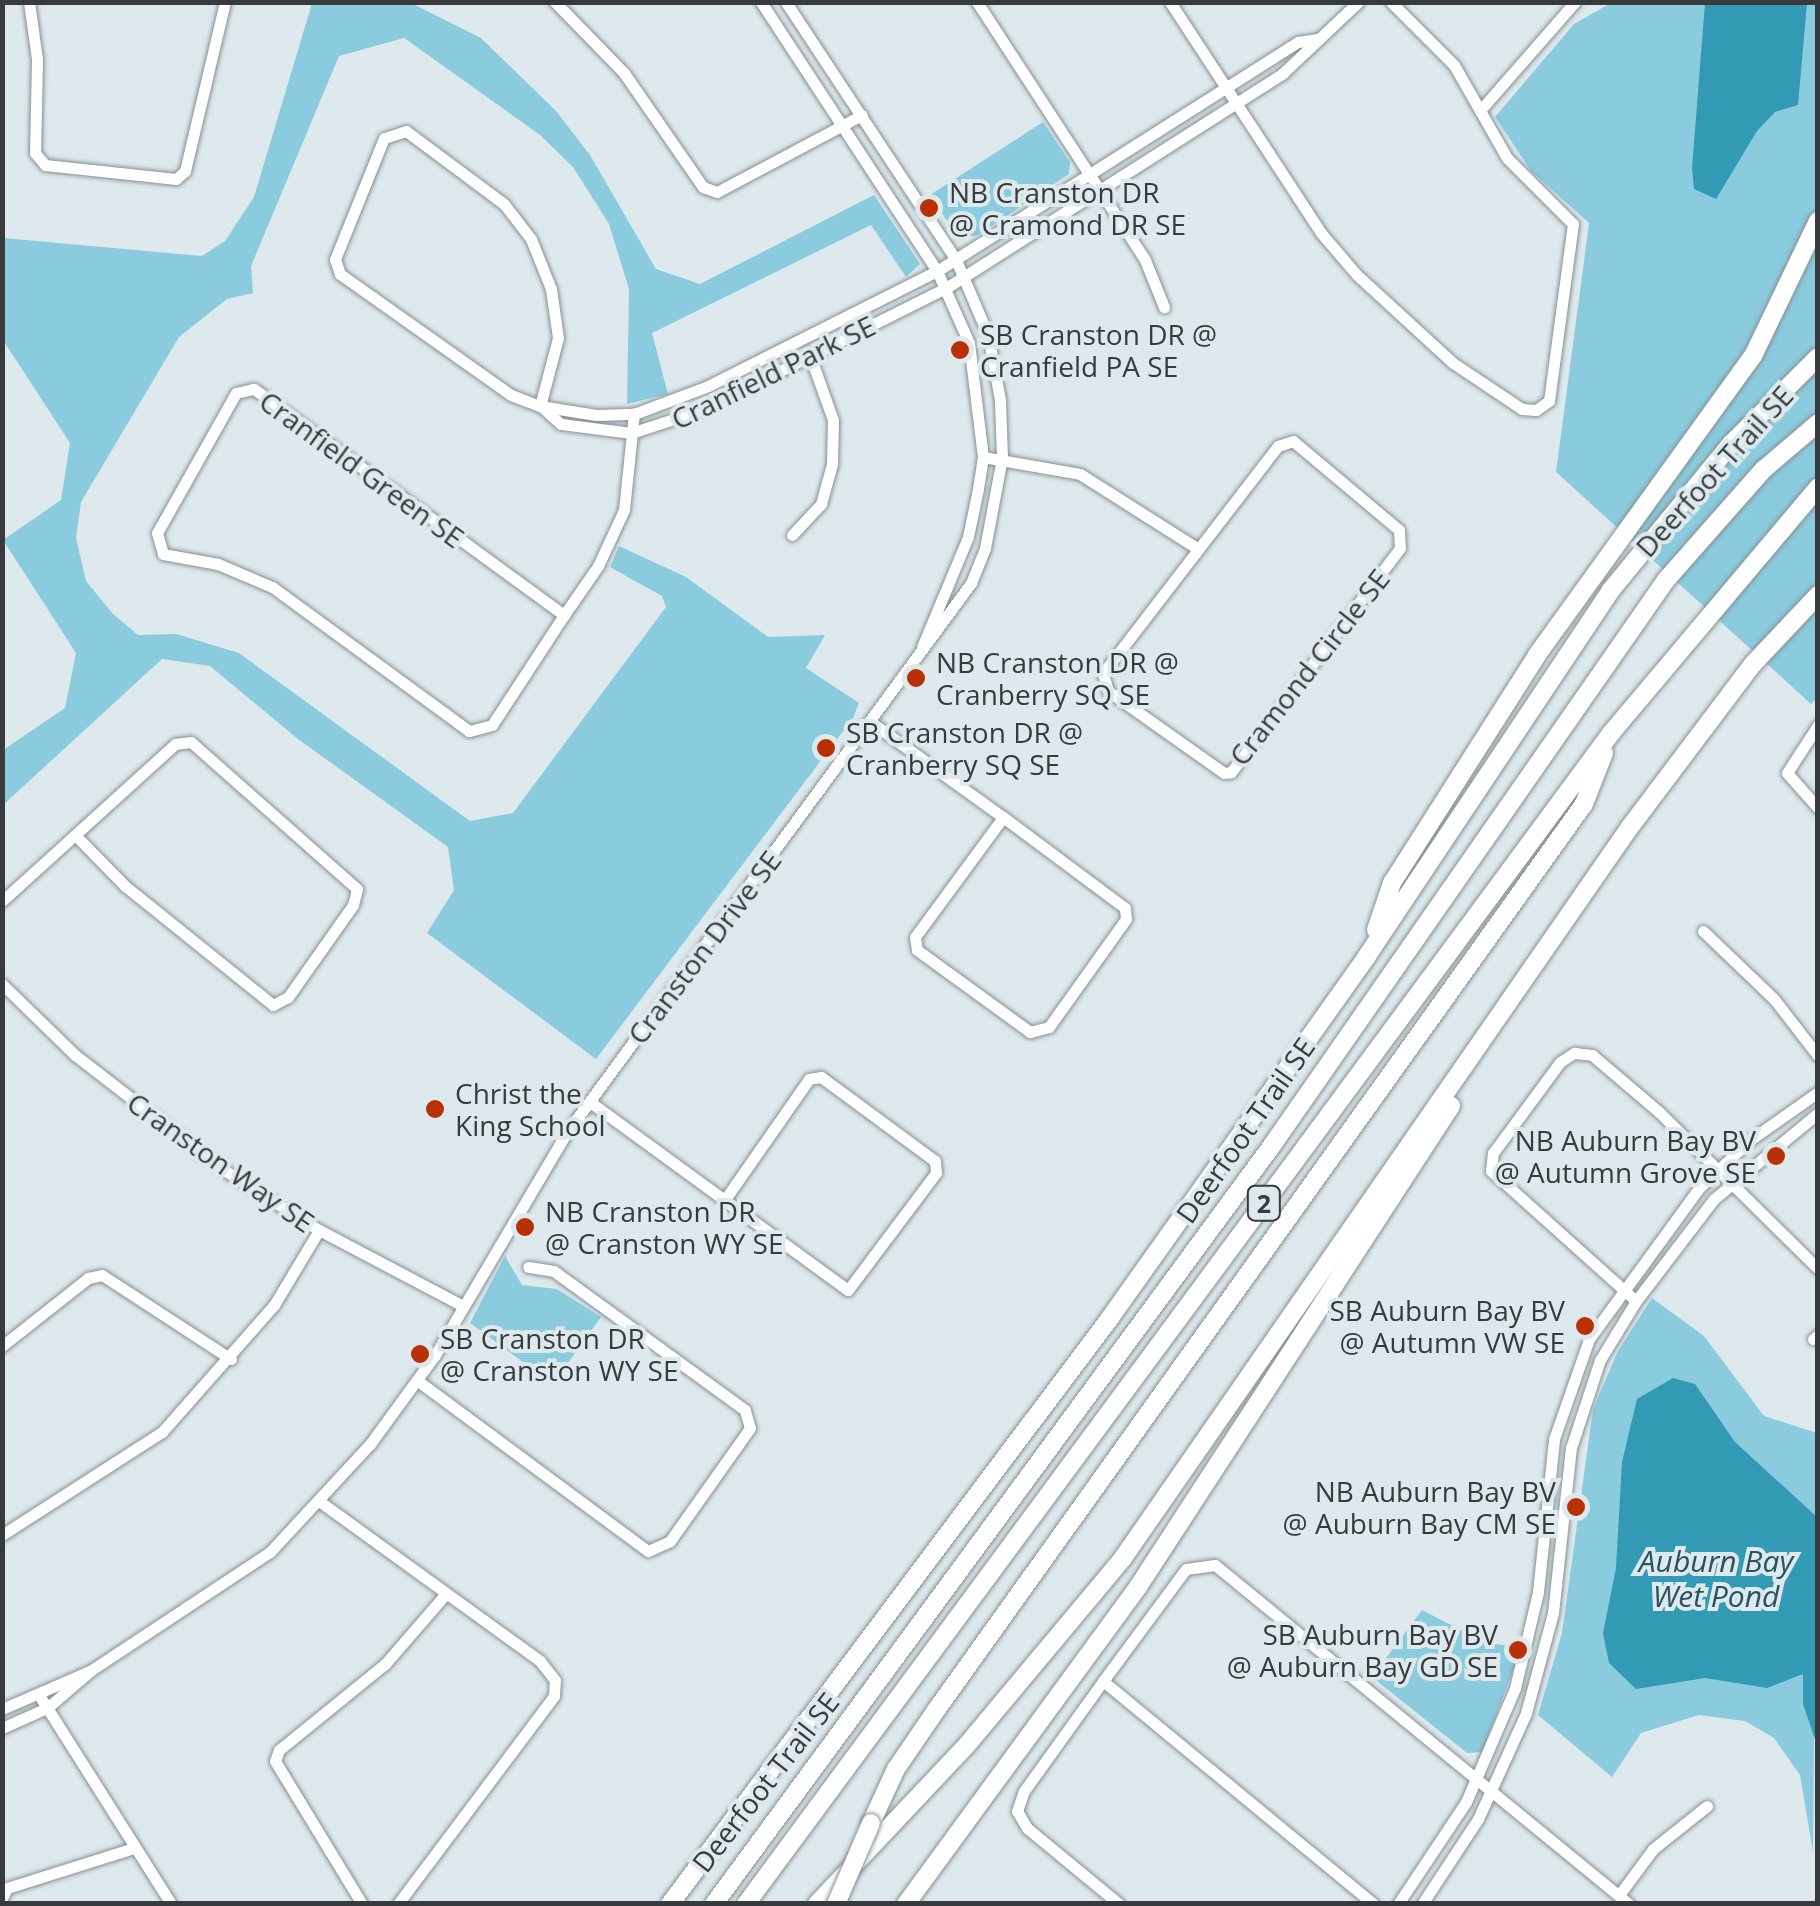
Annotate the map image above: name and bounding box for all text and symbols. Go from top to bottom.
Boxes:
place label: NB Cranston DR @ Cramond DR SE [949,175,1186,241]
marker: NB Cranston DR @ Cramond DR SE [918,197,940,219]
street label: Cranfield Park SE [666,308,880,436]
place label: SB Cranston DR @ Cranfield PA SE [980,317,1217,383]
marker: SB Cranston DR @ Cranfield PA SE [949,339,971,361]
street label: Deerfoot Trail SE [1628,379,1800,563]
street label: Cranfield Green SE [253,384,471,554]
street label: Cramond Circle SE [1222,562,1396,772]
place label: NB Cranston DR @ Cranberry SQ SE [936,645,1179,711]
marker: NB Cranston DR @ Cranberry SQ SE [905,667,927,689]
place label: SB Cranston DR @ Cranberry SQ SE [846,715,1083,781]
marker: SB Cranston DR @ Cranberry SQ SE [815,737,837,759]
street label: Cranston Drive SE [620,844,788,1050]
street label: Deerfoot Trail SE [1169,1031,1321,1229]
place label: Christ the King School [455,1076,606,1142]
street label: Cranston Way SE [121,1085,321,1239]
marker: Christ the King School [424,1098,446,1120]
place label: NB Auburn Bay BV @ Autumn Grove SE [1495,1123,1756,1189]
marker: NB Auburn Bay BV @ Autumn Grove SE [1765,1145,1787,1167]
road number: 2 [1246,1183,1282,1223]
place label: NB Cranston DR @ Cranston WY SE [545,1194,783,1260]
marker: NB Cranston DR @ Cranston WY SE [514,1216,536,1238]
place label: SB Auburn Bay BV @ Autumn VW SE [1329,1293,1565,1359]
marker: SB Auburn Bay BV @ Autumn VW SE [1574,1315,1596,1337]
place label: SB Cranston DR @ Cranston WY SE [440,1321,678,1387]
marker: SB Cranston DR @ Cranston WY SE [409,1343,431,1365]
place label: NB Auburn Bay BV @ Auburn Bay CM SE [1283,1474,1556,1540]
marker: NB Auburn Bay BV @ Auburn Bay CM SE [1565,1496,1587,1518]
water label: Auburn Bay Wet Pond [1639,1543,1793,1614]
place label: SB Auburn Bay BV @ Auburn Bay GD SE [1227,1617,1498,1683]
marker: SB Auburn Bay BV @ Auburn Bay GD SE [1507,1639,1529,1661]
street label: Deerfoot Trail SE [685,1686,845,1878]

